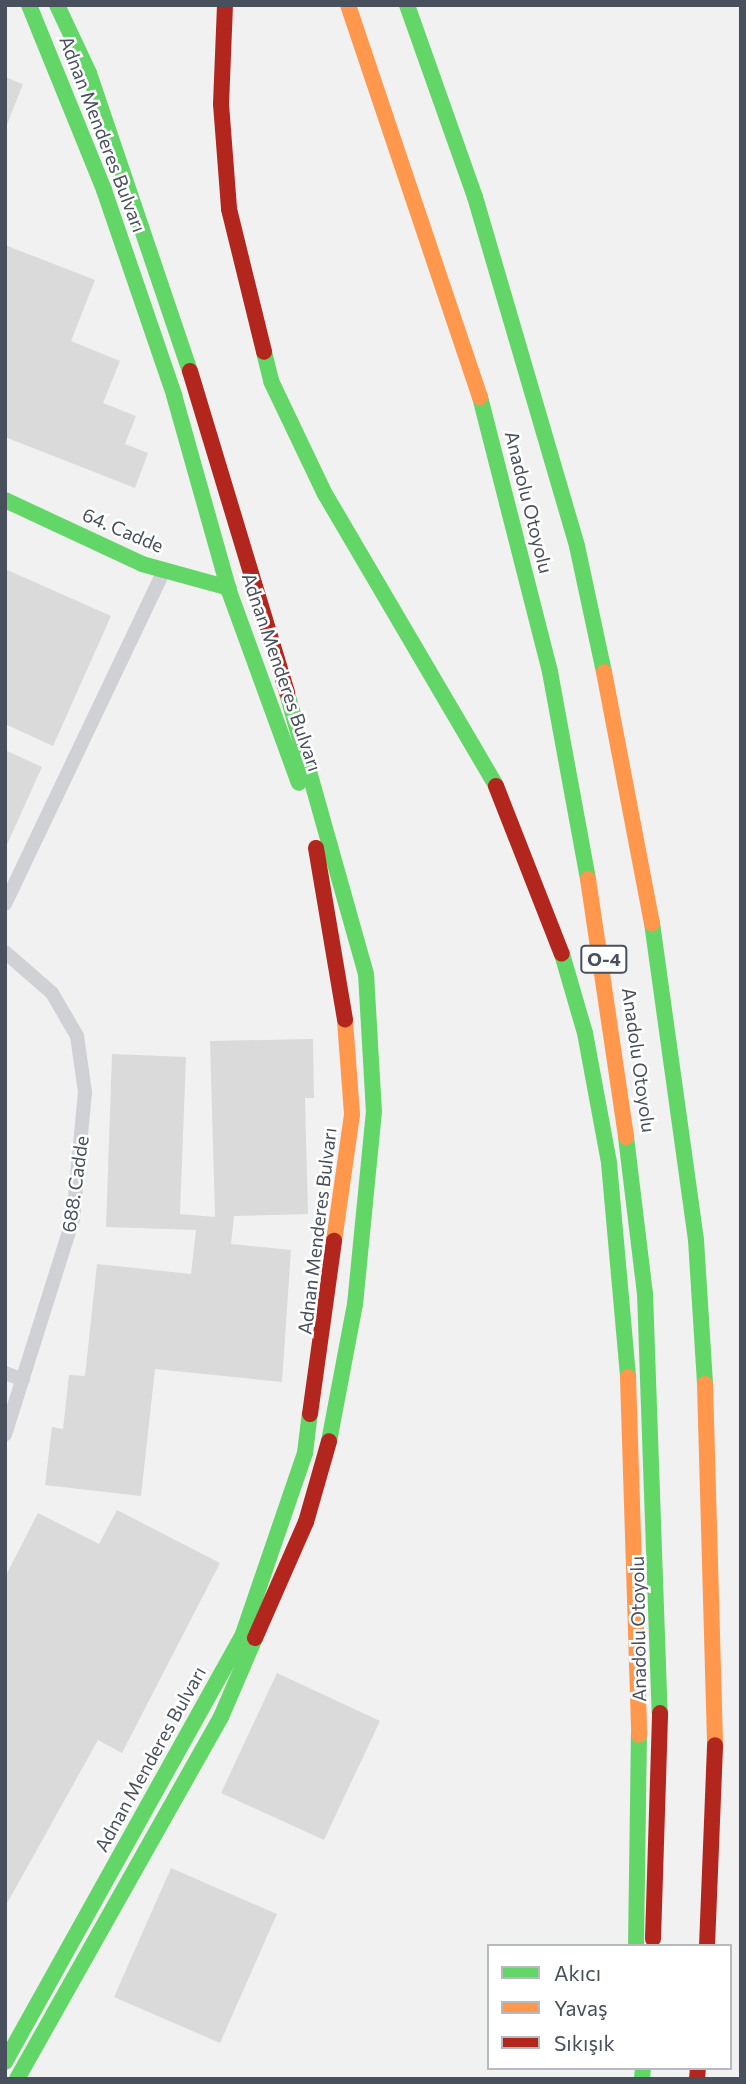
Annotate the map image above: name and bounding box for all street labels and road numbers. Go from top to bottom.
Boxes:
street label: Adnan Menderes Bulvarı [55,33,151,235]
street label: Anadolu Otoyolu [500,429,558,575]
street label: 64. Cadde [79,503,167,557]
street label: Adnan Menderes Bulvarı [237,570,327,774]
road number: O-4 [580,944,628,974]
street label: Anadolu Otoyolu [618,986,660,1134]
street label: Adnan Menderes Bulvarı [293,1126,341,1336]
street label: 688. Cadde [57,1134,93,1234]
street label: Anadolu Otoyolu [625,1556,651,1702]
street label: Adnan Menderes Bulvarı [90,1662,210,1856]

